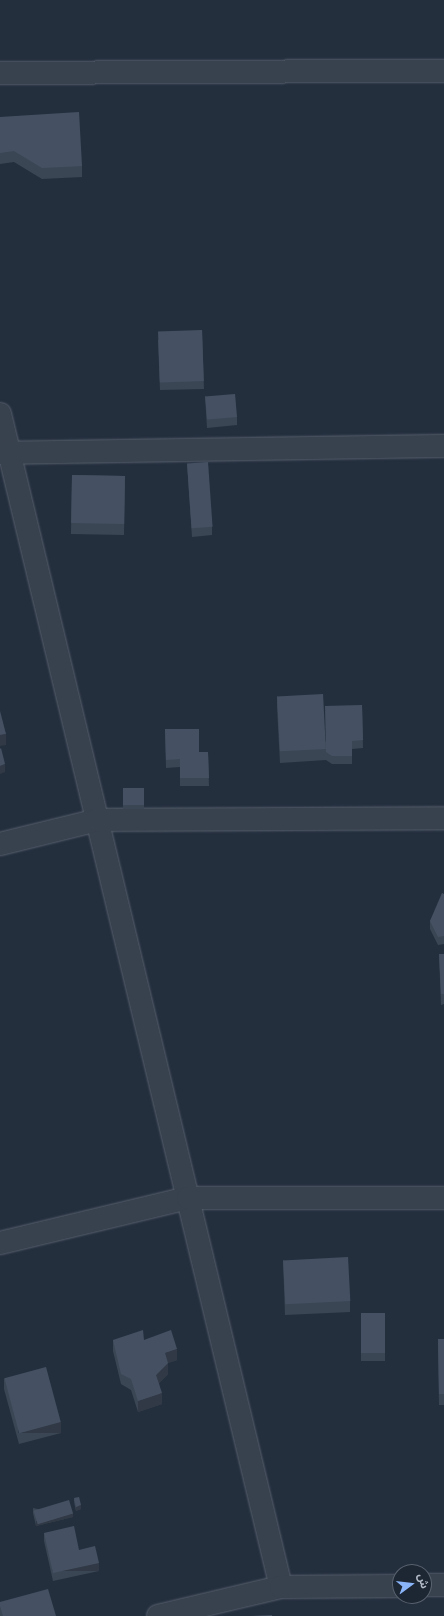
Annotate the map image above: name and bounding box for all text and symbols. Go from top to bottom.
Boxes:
north arrow [392,1564,432,1604]
text: ش [415,1572,431,1590]

